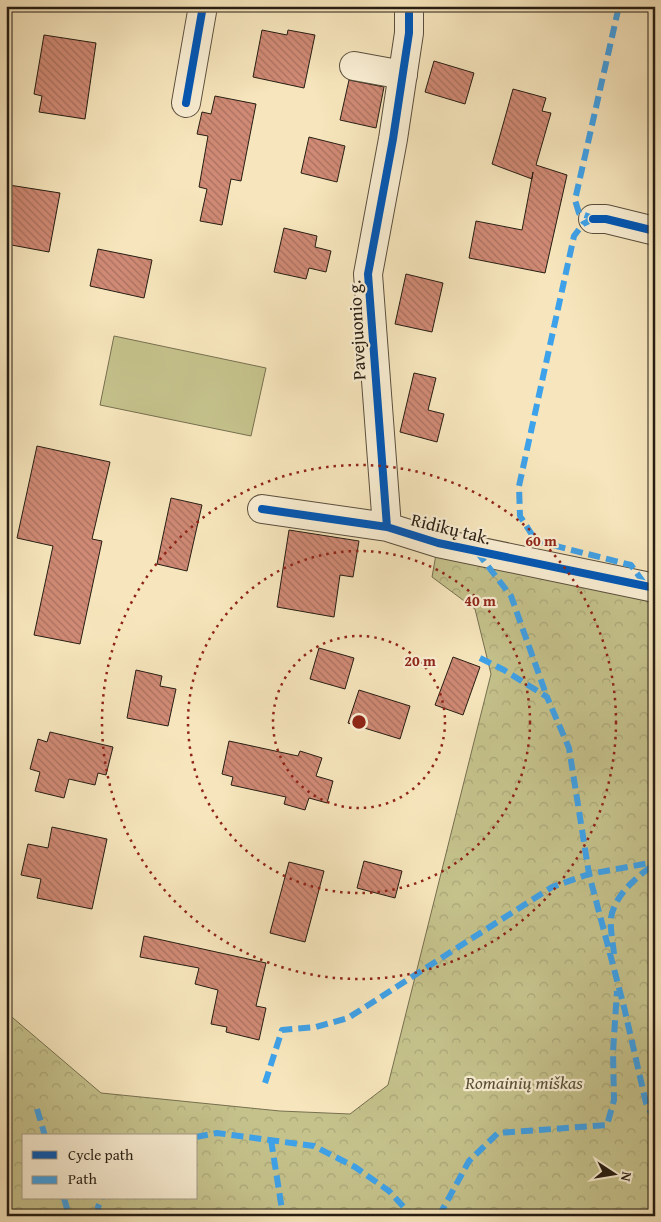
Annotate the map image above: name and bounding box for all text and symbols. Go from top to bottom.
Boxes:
street label: Pavejuonio g. [340,279,373,381]
street label: Ridikų tak. [408,506,494,551]
text: 60 m [525,530,557,551]
text: 40 m [464,590,496,611]
text: 20 m [404,650,436,671]
centre of rings [350,713,368,731]
park label: Romainių miškas [464,1069,583,1096]
legend [22,1134,198,1200]
text: Cycle path [68,1144,134,1165]
north arrow [588,1150,638,1200]
text: Path [68,1168,97,1189]
text: N [616,1170,637,1184]

